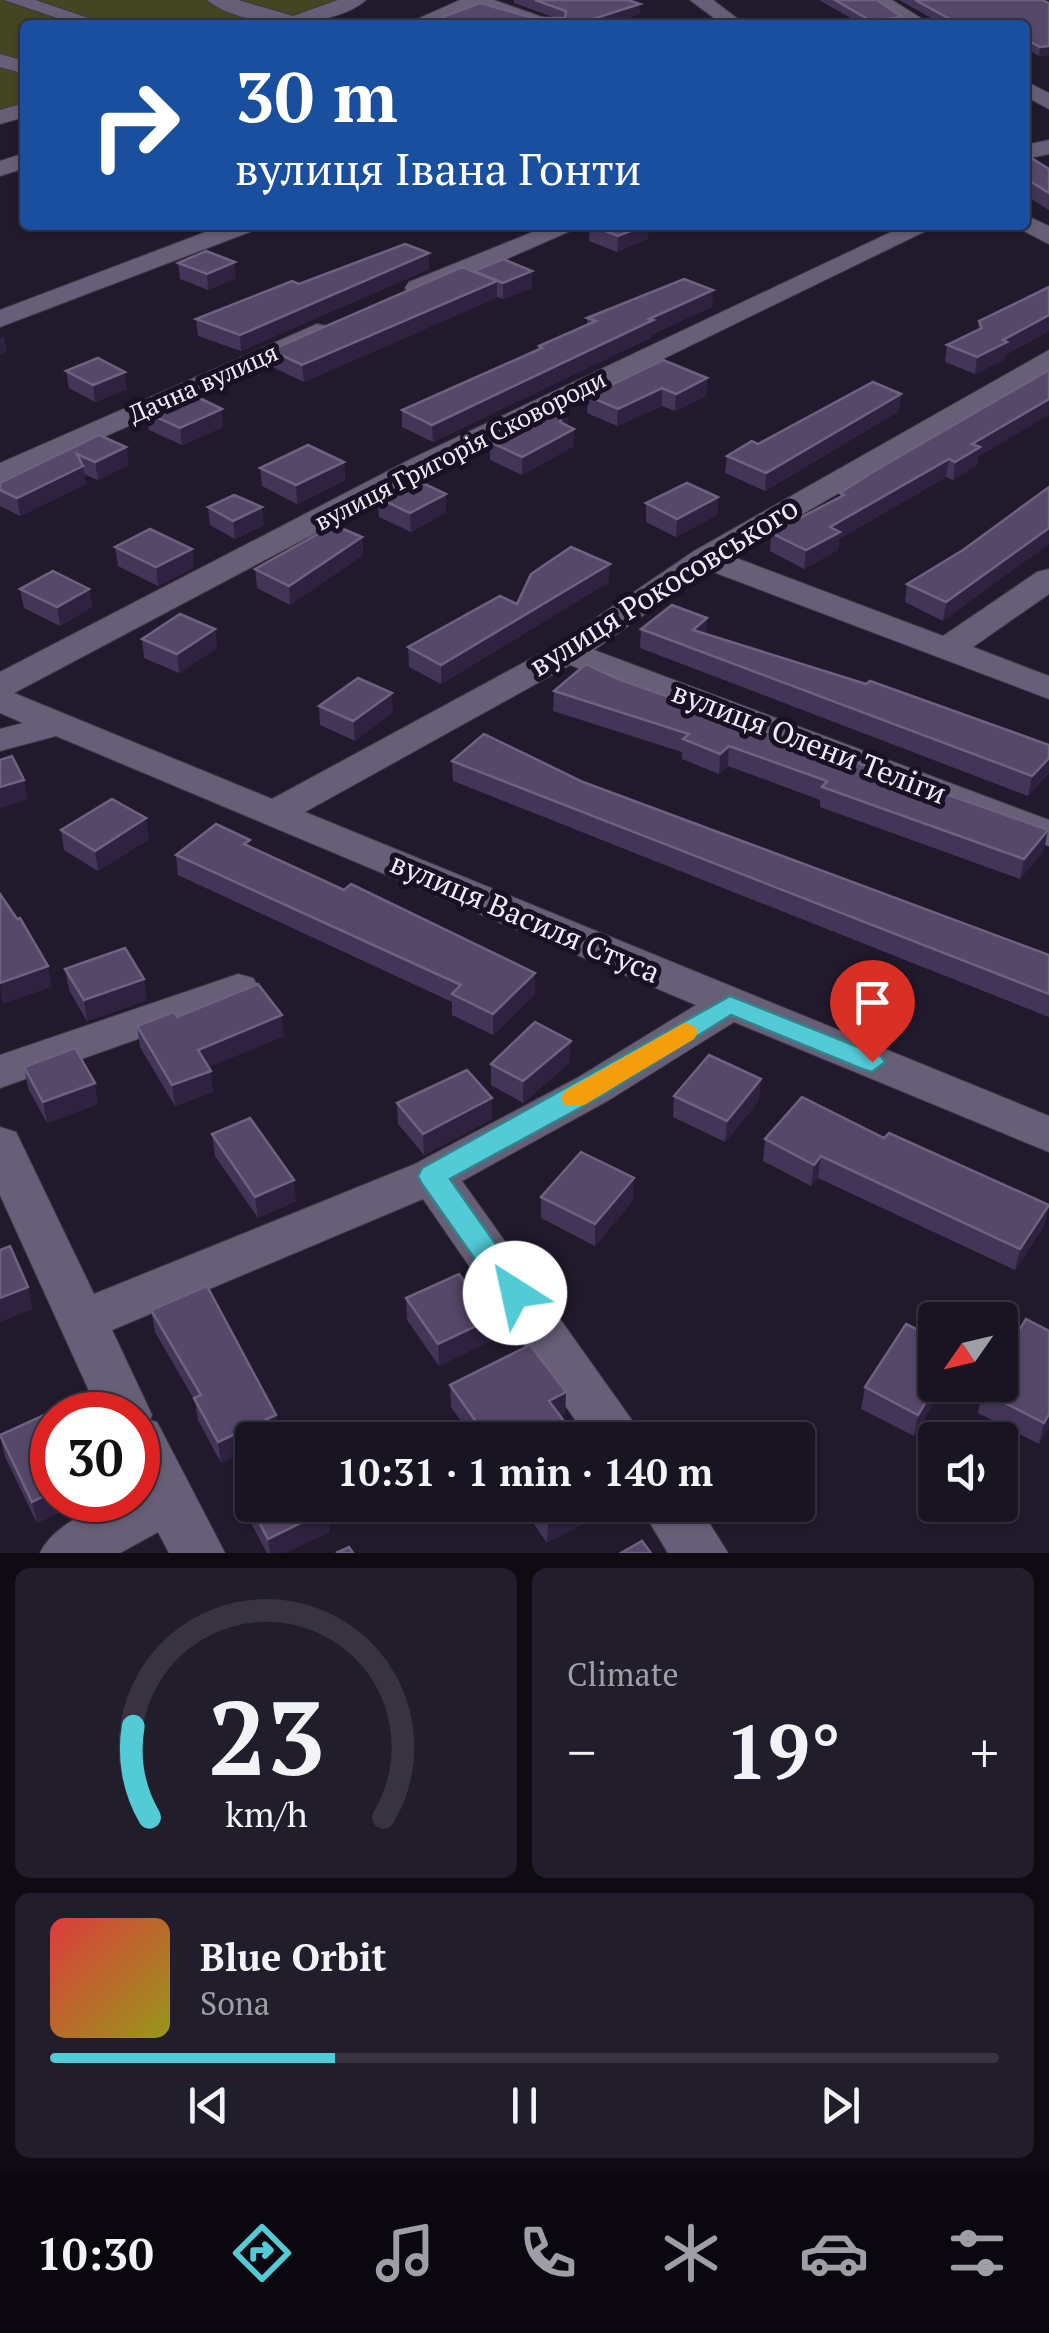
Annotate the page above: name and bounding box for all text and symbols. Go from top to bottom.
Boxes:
text: 30 m [235,49,398,142]
icon: right [70,60,200,190]
text: вулиця Івана Гонти [235,138,641,198]
street label: Дачна вулиця [123,335,283,430]
street label: вулиця Григорія Сковороди [308,362,611,538]
street label: вулиця Рокосовського [522,487,805,685]
street label: вулиця Олени Теліги [666,671,952,813]
street label: вулиця Василя Стуса [384,842,666,992]
pin [830,960,915,1063]
icon: arrive [845,975,900,1030]
position arrow [463,1241,567,1345]
north arrow [918,1302,1018,1402]
map controls [918,1302,1018,1522]
speed limit sign: 30 [30,1392,160,1522]
button: sound [918,1422,1018,1522]
text: 10:31 · 1 min · 140 m [337,1447,713,1497]
text: Climate [567,1653,679,1695]
text: 23 [207,1667,325,1805]
text: 19° [725,1701,841,1800]
text: − [567,1715,596,1788]
text: + [970,1715,999,1788]
text: km/h [225,1790,307,1837]
text: Blue Orbit [200,1932,387,1982]
text: Sona [200,1982,270,2024]
icon: previous [181,2078,236,2133]
icon: pause [497,2078,552,2133]
icon: next [813,2078,868,2133]
icon: directions [227,2218,297,2288]
icon: music [370,2218,440,2288]
icon: phone [513,2218,583,2288]
icon: climate [656,2218,726,2288]
icon: car [799,2218,869,2288]
icon: filters [942,2218,1012,2288]
text: 10:30 [37,2223,154,2283]

